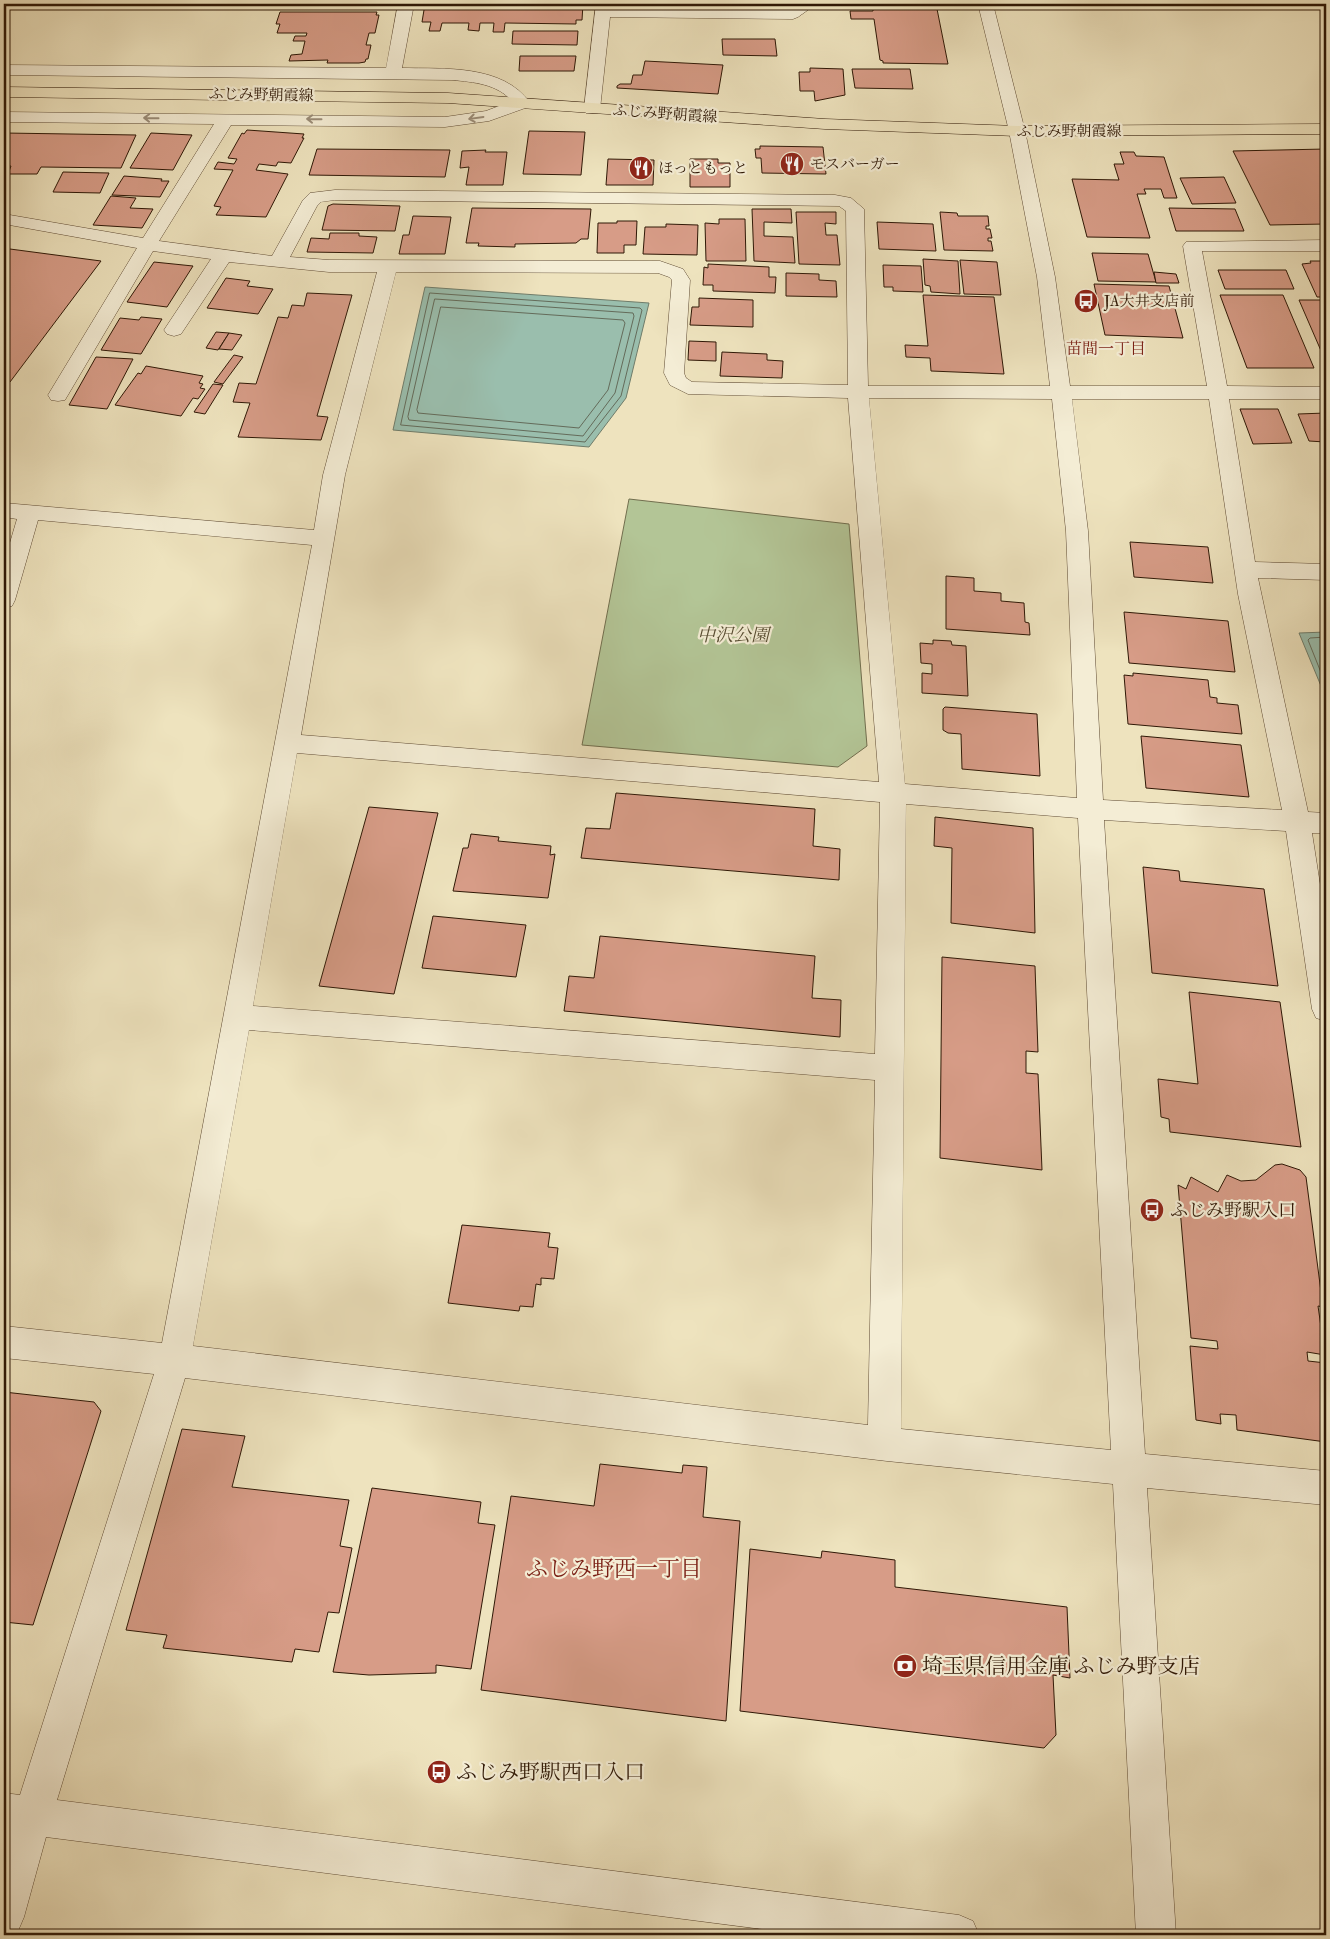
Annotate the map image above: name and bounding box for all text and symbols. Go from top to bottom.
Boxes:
street label: ふじみ野朝霞線 [208,85,314,105]
street label: ふじみ野朝霞線 [612,101,718,127]
one-way arrow [143,113,160,123]
one-way arrow [468,113,484,123]
one-way arrow [306,114,322,124]
street label: ふじみ野朝霞線 [1016,122,1122,141]
restaurant icon: モスバーガー [779,151,805,177]
restaurant icon: ほっともっと [628,155,654,181]
place label: モスバーガー [810,155,900,174]
place label: ほっともっと [658,159,748,178]
bus stop icon: JA大井支店前 [1073,288,1099,314]
place label: JA大井支店前 [1103,292,1195,312]
district label: 苗間一丁目 [1066,339,1146,359]
park label: 中沢公園 [697,624,772,647]
bus stop icon: ふじみ野駅入口 [1139,1197,1165,1223]
place label: ふじみ野駅入口 [1170,1199,1296,1222]
district label: ふじみ野西一丁目 [526,1555,702,1583]
bank icon: 埼玉県信用金庫 ふじみ野支店 [892,1653,918,1679]
place label: 埼玉県信用金庫 ふじみ野支店 [922,1653,1199,1680]
bus stop icon: ふじみ野駅西口入口 [426,1759,452,1785]
place label: ふじみ野駅西口入口 [456,1759,645,1786]

